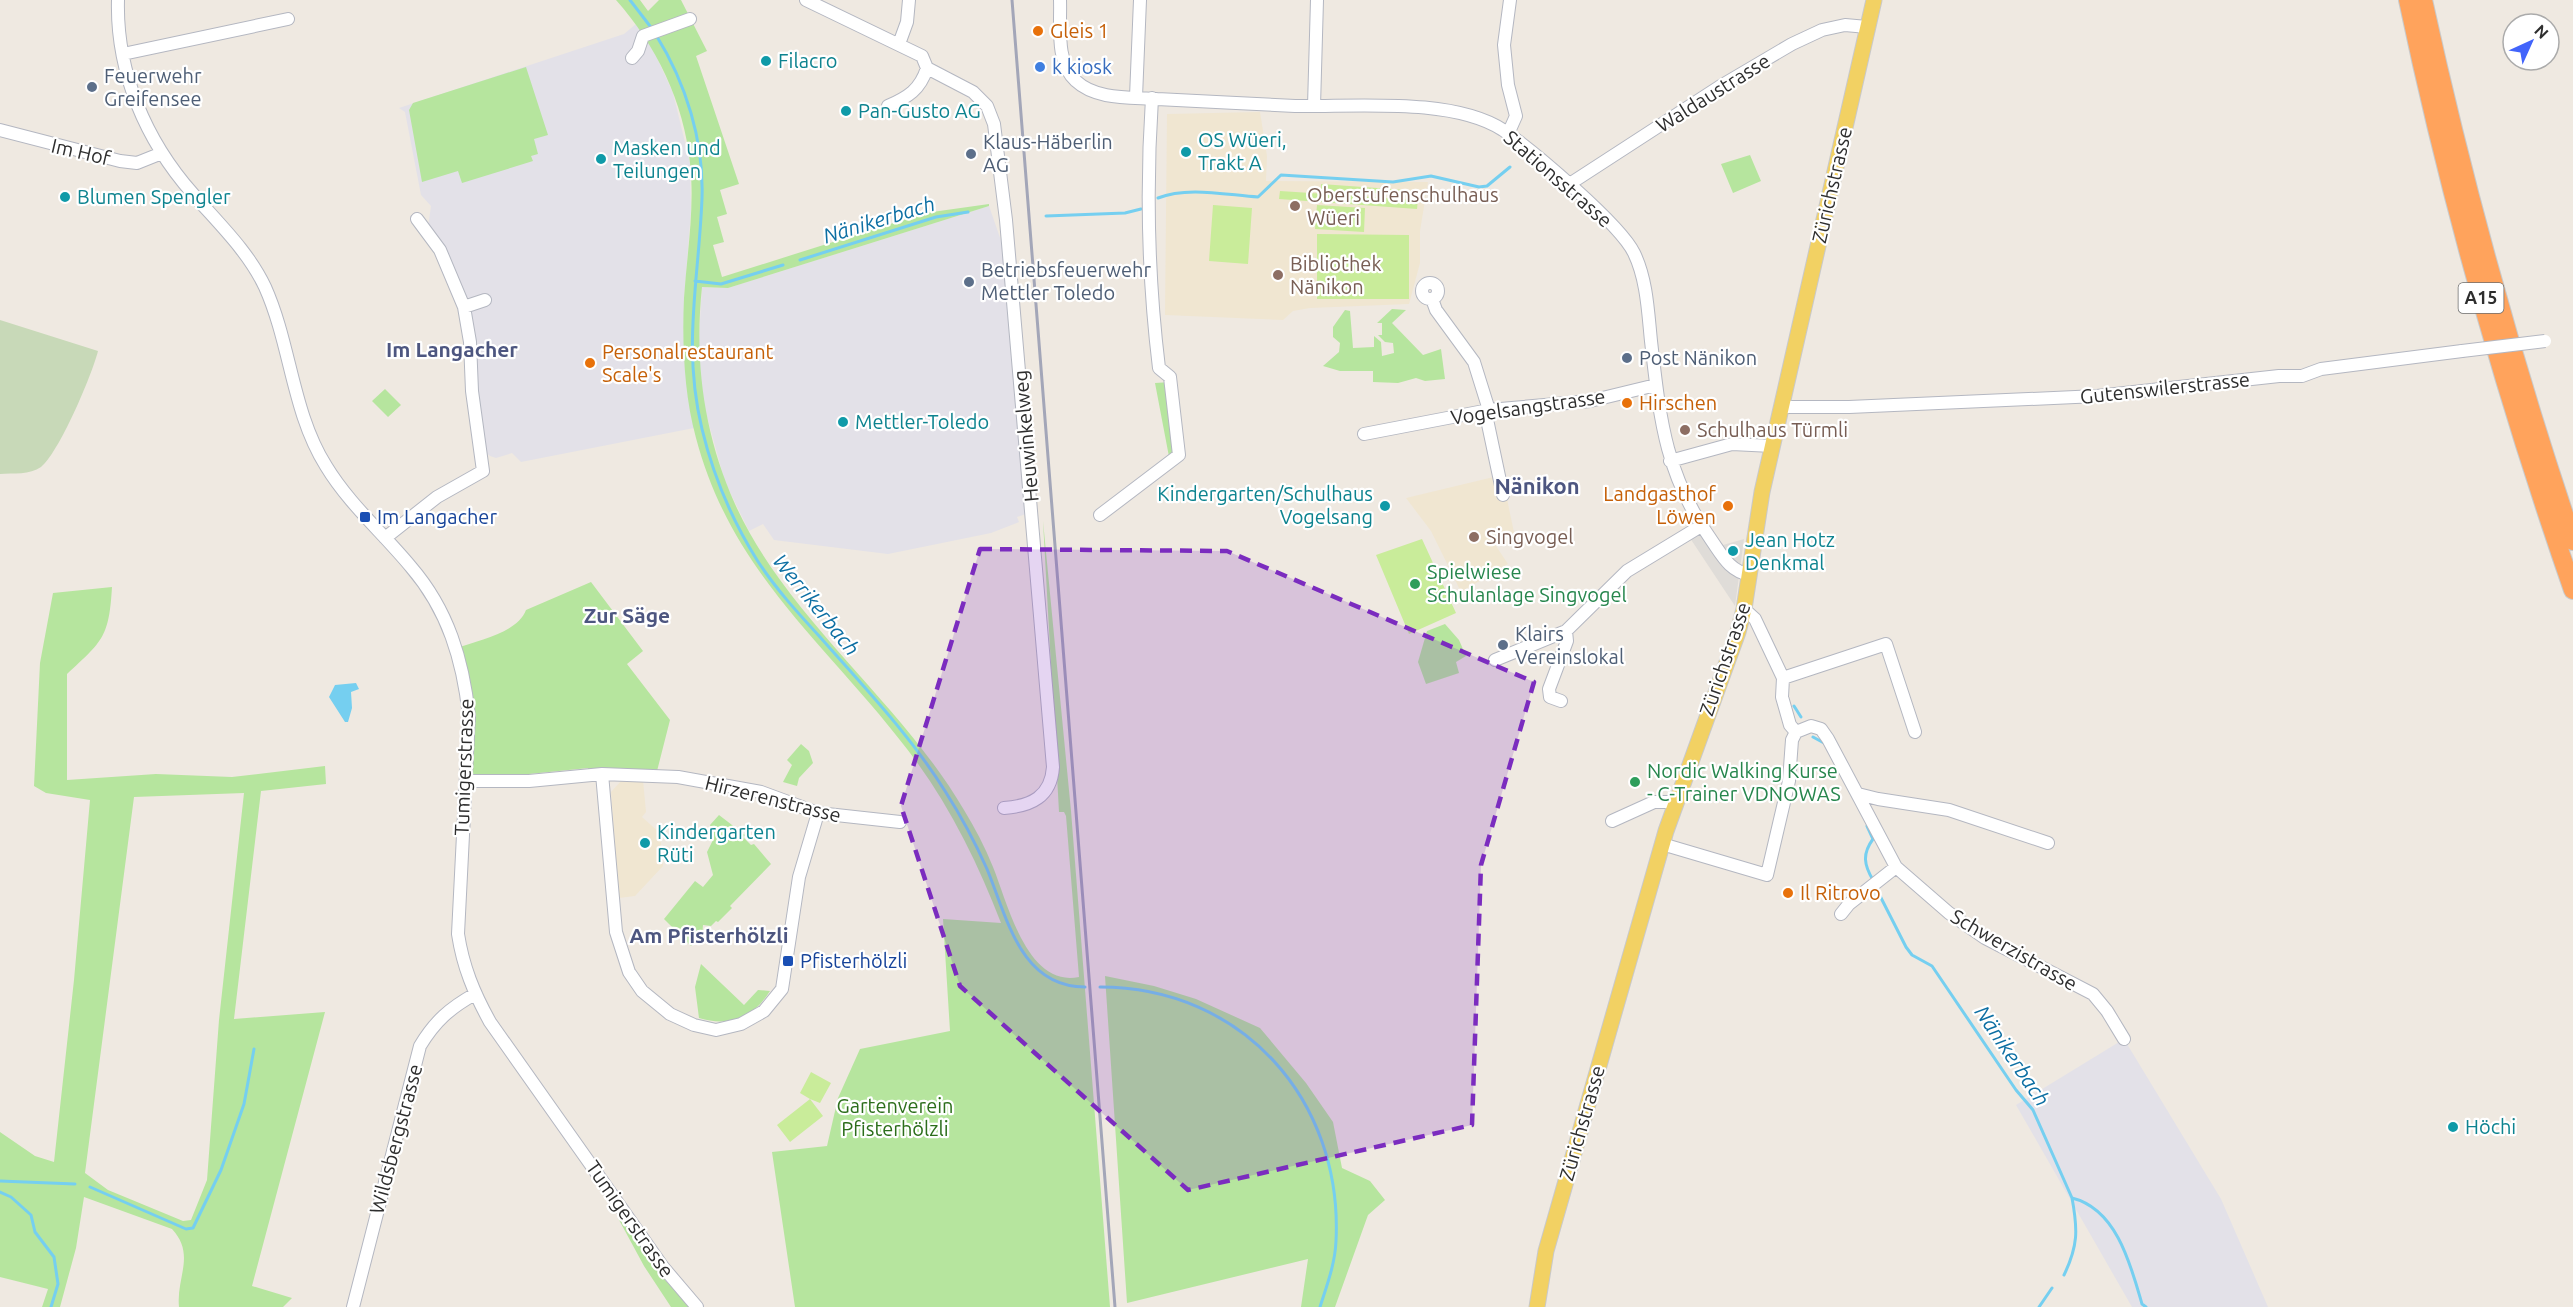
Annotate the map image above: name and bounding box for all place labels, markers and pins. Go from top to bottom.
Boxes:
place label: Gleis 1 [1050,19,1109,42]
marker: Gleis 1 [1031,24,1045,38]
place label: Filacro [778,49,838,72]
marker: Filacro [759,54,773,68]
place label: k kiosk [1052,55,1112,78]
marker: k kiosk [1033,60,1047,74]
place label: Feuerwehr Greifensee [104,64,202,110]
marker: Feuerwehr Greifensee [85,80,99,94]
place label: Pan-Gusto AG [858,99,981,122]
marker: Pan-Gusto AG [839,104,853,118]
place label: OS Wüeri, Trakt A [1198,128,1287,174]
place label: Klaus-Häberlin AG [983,130,1113,176]
place label: Masken und Teilungen [613,136,721,182]
marker: OS Wüeri, Trakt A [1179,145,1193,159]
marker: Klaus-Häberlin AG [964,147,978,161]
marker: Masken und Teilungen [594,152,608,166]
place label: Oberstufenschulhaus Wüeri [1307,183,1499,229]
place label: Blumen Spengler [77,185,231,208]
marker: Blumen Spengler [58,190,72,204]
marker: Oberstufenschulhaus Wüeri [1288,199,1302,213]
place label: Bibliothek Nänikon [1290,252,1381,298]
place label: Betriebsfeuerwehr Mettler Toledo [981,258,1151,304]
marker: Bibliothek Nänikon [1271,268,1285,282]
marker: Betriebsfeuerwehr Mettler Toledo [962,275,976,289]
place label: Personalrestaurant Scale's [602,340,774,386]
place label: Post Nänikon [1639,346,1757,369]
marker: Post Nänikon [1620,351,1634,365]
marker: Personalrestaurant Scale's [583,356,597,370]
place label: Hirschen [1639,391,1717,414]
marker: Hirschen [1620,396,1634,410]
place label: Mettler-Toledo [855,410,989,433]
marker: Mettler-Toledo [836,415,850,429]
place label: Schulhaus Türmli [1697,418,1848,441]
marker: Schulhaus Türmli [1678,423,1692,437]
place label: Kindergarten/Schulhaus Vogelsang [1157,482,1373,528]
place label: Landgasthof Löwen [1603,482,1716,528]
marker: Kindergarten/Schulhaus Vogelsang [1378,499,1392,513]
marker: Landgasthof Löwen [1721,499,1735,513]
place label: Im Langacher [377,505,497,528]
marker: Im Langacher [358,510,372,524]
place label: Singvogel [1486,525,1573,548]
place label: Jean Hotz Denkmal [1745,528,1835,574]
marker: Singvogel [1467,530,1481,544]
marker: Jean Hotz Denkmal [1726,544,1740,558]
place label: Spielwiese Schulanlage Singvogel [1427,560,1627,606]
marker: Spielwiese Schulanlage Singvogel [1408,577,1422,591]
place label: Klairs Vereinslokal [1515,622,1624,668]
marker: Klairs Vereinslokal [1496,638,1510,652]
place label: Nordic Walking Kurse - C-Trainer VDNOWAS [1647,759,1841,805]
marker: Nordic Walking Kurse - C-Trainer VDNOWAS [1628,775,1642,789]
place label: Kindergarten Rüti [657,820,776,866]
marker: Kindergarten Rüti [638,836,652,850]
place label: Il Ritrovo [1800,881,1881,904]
marker: Il Ritrovo [1781,886,1795,900]
place label: Pfisterhölzli [800,949,907,972]
marker: Pfisterhölzli [781,954,795,968]
place label: Höchi [2465,1115,2516,1138]
marker: Höchi [2446,1120,2460,1134]

